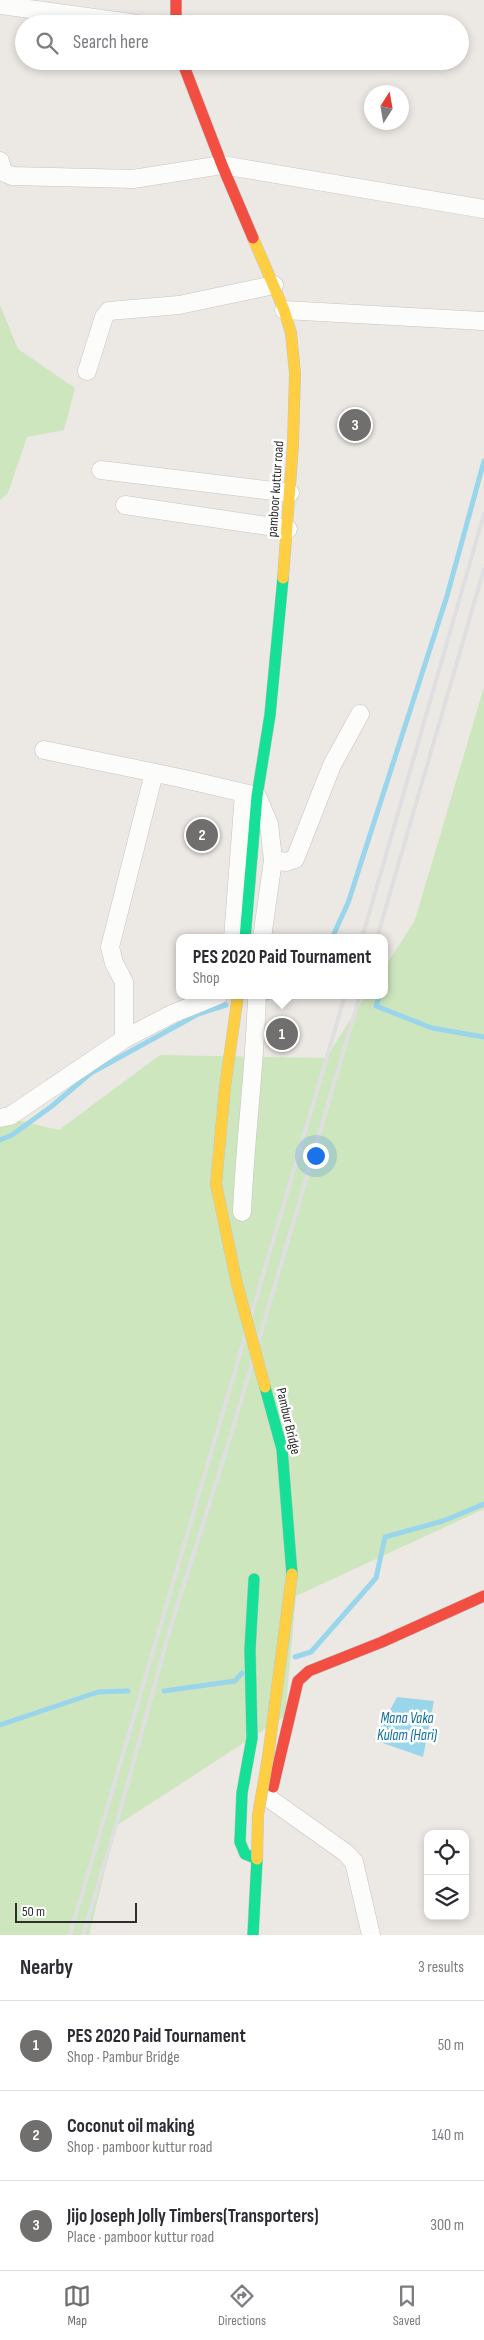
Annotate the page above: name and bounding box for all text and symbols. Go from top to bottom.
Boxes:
search box [15,15,469,70]
icon: search [33,29,61,57]
text: Search here [73,31,149,54]
north arrow [364,85,409,130]
pin: 3 [339,406,371,444]
street label: pamboor kuttur road [264,440,287,538]
pin: 2 [186,816,218,854]
popup [176,934,388,999]
text: PES 2020 Paid Tournament [193,946,371,969]
text: Shop [193,969,220,988]
pin: 1 [266,1015,298,1053]
your location [303,1143,329,1169]
street label: Pambur Bridge [273,1386,304,1456]
water label: Mana Vaka Kulam (Hari) [377,1709,438,1745]
map controls [424,1830,469,1920]
button: locate [424,1830,469,1875]
button: layers [424,1875,469,1920]
scale bar [15,1900,138,1923]
text: 50 m [22,1903,45,1920]
text: Nearby [20,1955,73,1980]
text: 3 results [418,1958,464,1977]
text: PES 2020 Paid Tournament [67,2025,246,2048]
text: 1 [33,2036,39,2055]
text: 50 m [438,2036,464,2055]
text: Shop · Pambur Bridge [67,2048,180,2067]
text: Coconut oil making [67,2115,195,2138]
text: 2 [32,2126,40,2145]
text: 140 m [432,2126,464,2145]
text: Shop · pamboor kuttur road [67,2138,213,2157]
text: Jijo Joseph Jolly Timbers(Transporters) [67,2205,319,2228]
text: 3 [32,2216,40,2235]
text: 300 m [430,2216,464,2235]
text: Place · pamboor kuttur road [67,2228,214,2247]
tab: Map [63,2282,91,2329]
tab: Directions [218,2282,266,2329]
tab: Saved [393,2282,421,2329]

